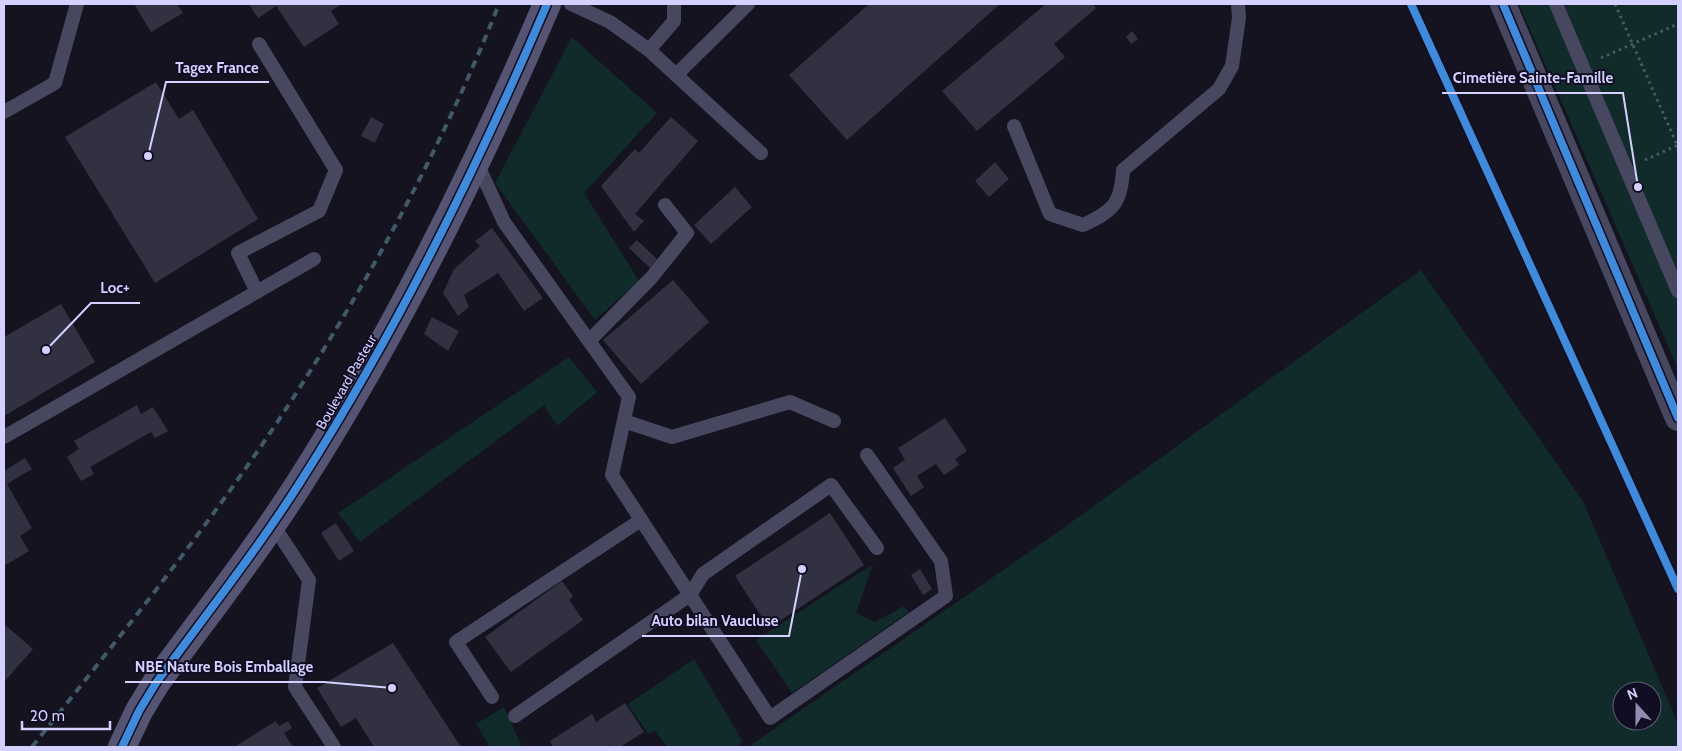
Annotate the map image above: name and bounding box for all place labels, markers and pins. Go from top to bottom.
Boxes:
callout: Tagex France [166,52,269,82]
callout: Cimetière Sainte-Famille [1442,63,1623,93]
callout: Loc+ [91,273,140,303]
callout: Auto bilan Vaucluse [642,606,789,636]
callout: NBE Nature Bois Emballage [125,652,324,682]

